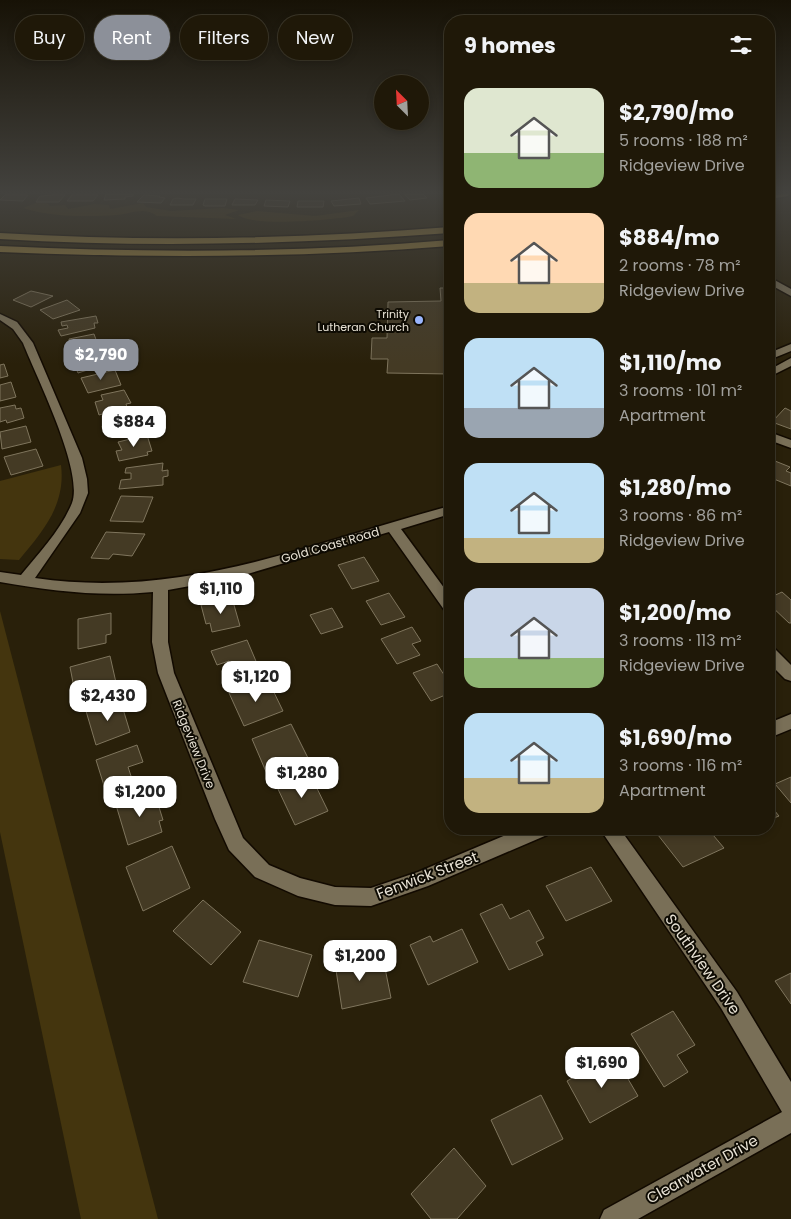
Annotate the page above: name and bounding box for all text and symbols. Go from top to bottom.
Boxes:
chip: Buy [15,15,84,60]
chip: Rent [94,15,170,60]
chip: Filters [180,15,268,60]
chip: New [278,15,352,60]
text: 9 homes [464,31,556,60]
icon: filters [727,31,755,59]
north arrow [374,75,429,130]
map controls [374,75,429,130]
text: $2,790/mo [619,98,734,127]
icon: home [504,108,564,168]
text: 5 rooms · 188 m² [619,129,748,152]
text: Ridgeview Drive [619,154,745,177]
text: $884/mo [619,223,719,252]
icon: home [504,233,564,293]
text: 2 rooms · 78 m² [619,254,741,277]
text: Ridgeview Drive [619,279,745,302]
place label: Trinity Lutheran Church [317,306,410,335]
marker: Trinity Lutheran Church [413,314,425,326]
pin: $2,790 [60,338,142,381]
text: $2,790 [74,343,128,366]
text: $1,110/mo [619,348,721,377]
icon: home [504,358,564,418]
text: 3 rooms · 101 m² [619,379,742,402]
text: Apartment [619,404,706,427]
pin: $884 [104,406,164,448]
text: $884 [113,410,155,433]
text: $1,280/mo [619,473,731,502]
icon: home [504,483,564,543]
text: 3 rooms · 86 m² [619,504,742,527]
street label: Gold Coast Road [279,523,381,567]
text: Ridgeview Drive [619,529,745,552]
pin: $1,110 [180,572,262,615]
text: $1,110 [199,577,243,600]
text: $1,200/mo [619,598,731,627]
icon: home [504,608,564,668]
text: 3 rooms · 113 m² [619,629,742,652]
text: Ridgeview Drive [619,654,745,677]
pin: $1,120 [215,660,297,703]
text: $1,120 [233,665,279,688]
pin: $2,430 [67,680,149,722]
text: $2,430 [80,684,136,707]
street label: Ridgeview Drive [168,697,220,791]
text: $1,690/mo [619,723,732,752]
icon: home [504,733,564,793]
text: 3 rooms · 116 m² [619,754,742,777]
pin: $1,280 [261,756,343,799]
text: $1,280 [276,761,328,784]
pin: $1,200 [99,776,181,818]
text: Apartment [619,779,706,802]
text: $1,200 [114,780,166,803]
street label: Fenwick Street [373,846,481,904]
street label: Southview Drive [660,909,746,1019]
pin: $1,200 [319,940,401,982]
text: $1,200 [334,944,386,967]
pin: $1,690 [561,1046,643,1089]
text: $1,690 [576,1051,628,1074]
street label: Clearwater Drive [642,1130,762,1208]

